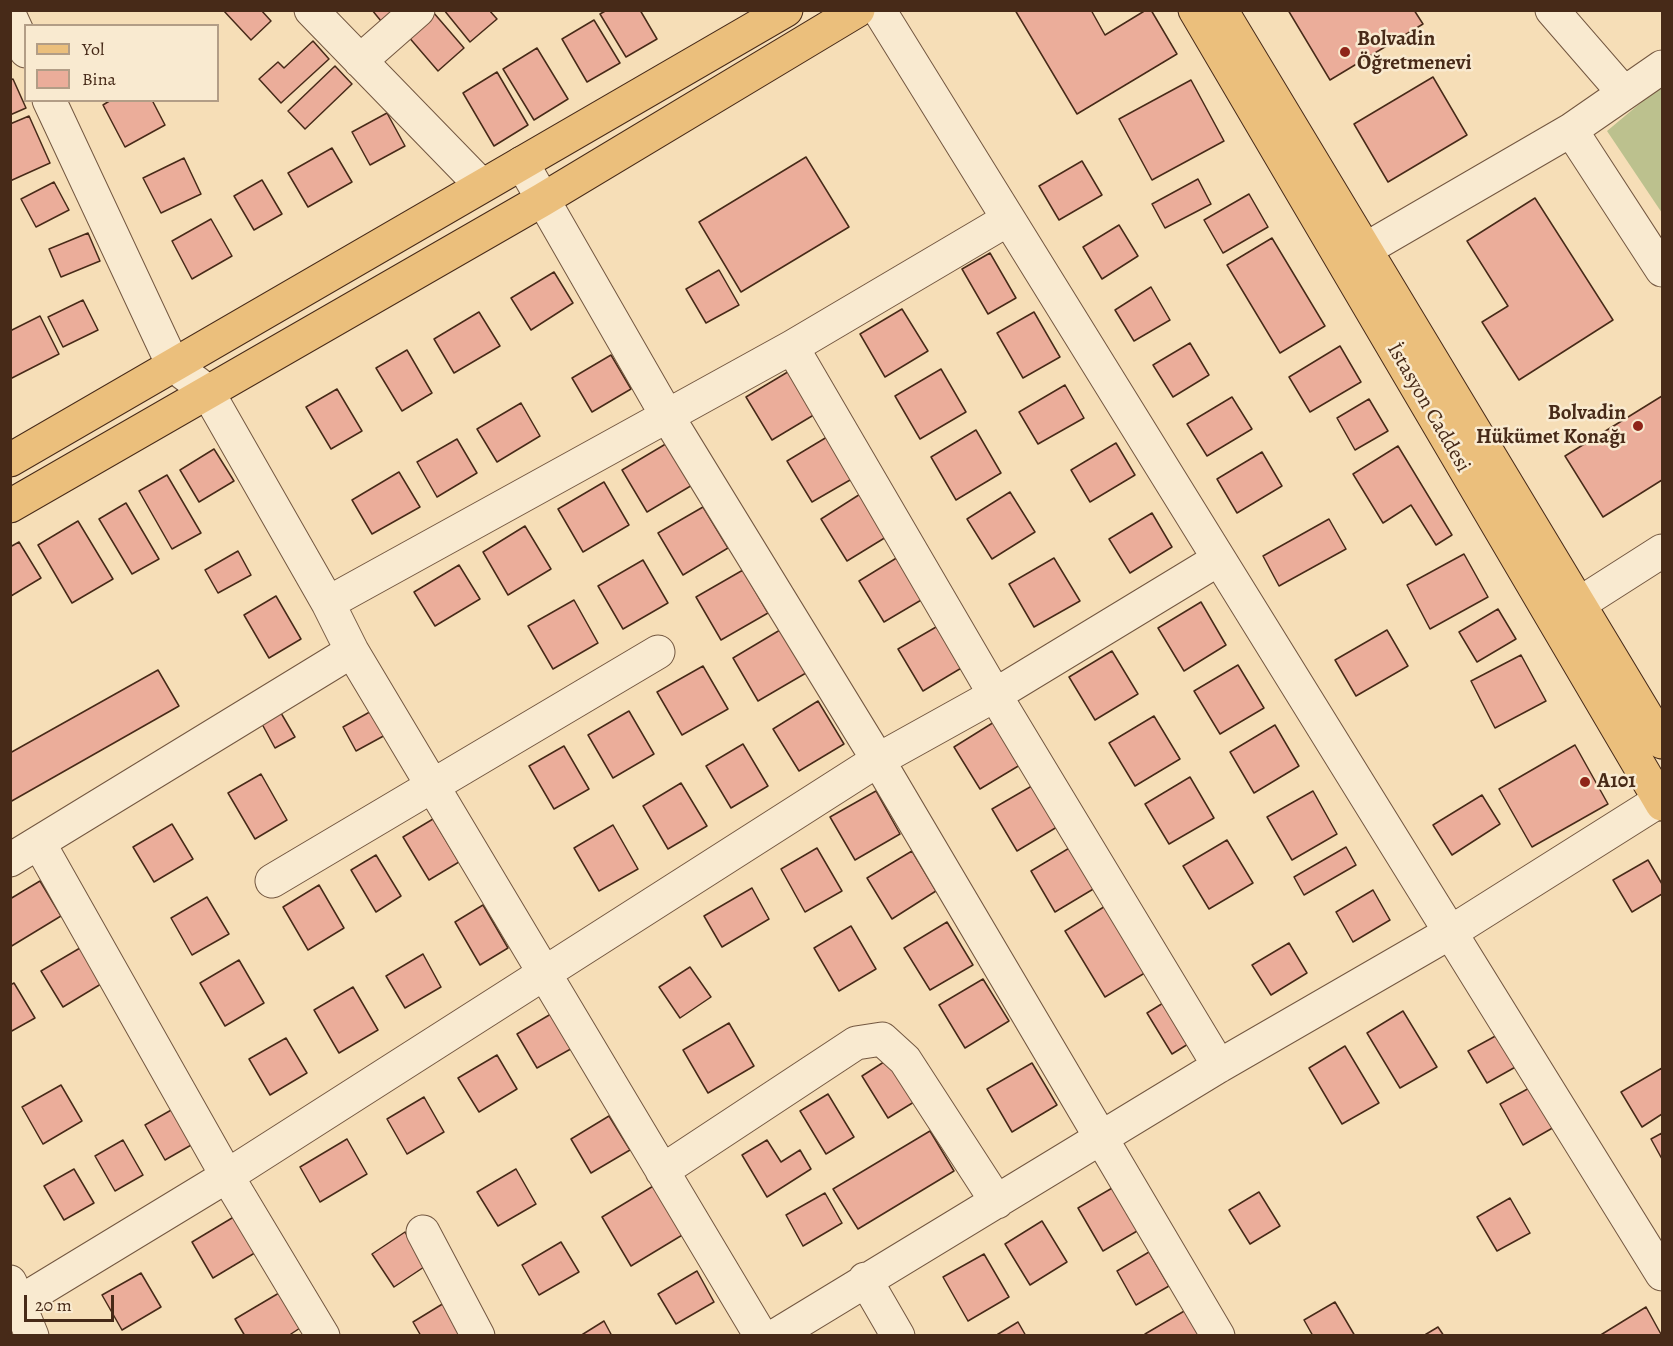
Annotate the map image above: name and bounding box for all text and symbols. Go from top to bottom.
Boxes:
legend [24,24,219,102]
place label: Bolvadin Öğretmenevi [1357,27,1472,77]
text: Yol [82,37,104,61]
marker: Bolvadin Öğretmenevi [1338,45,1352,59]
text: Bina [82,67,116,91]
street label: İstasyon Caddesi [1381,339,1475,477]
place label: Bolvadin Hükümet Konağı [1476,401,1626,451]
marker: Bolvadin Hükümet Konağı [1631,419,1645,433]
place label: A101 [1597,769,1636,795]
marker: A101 [1578,775,1592,789]
scale bar [27,1283,117,1321]
text: 20 m [35,1293,72,1317]

